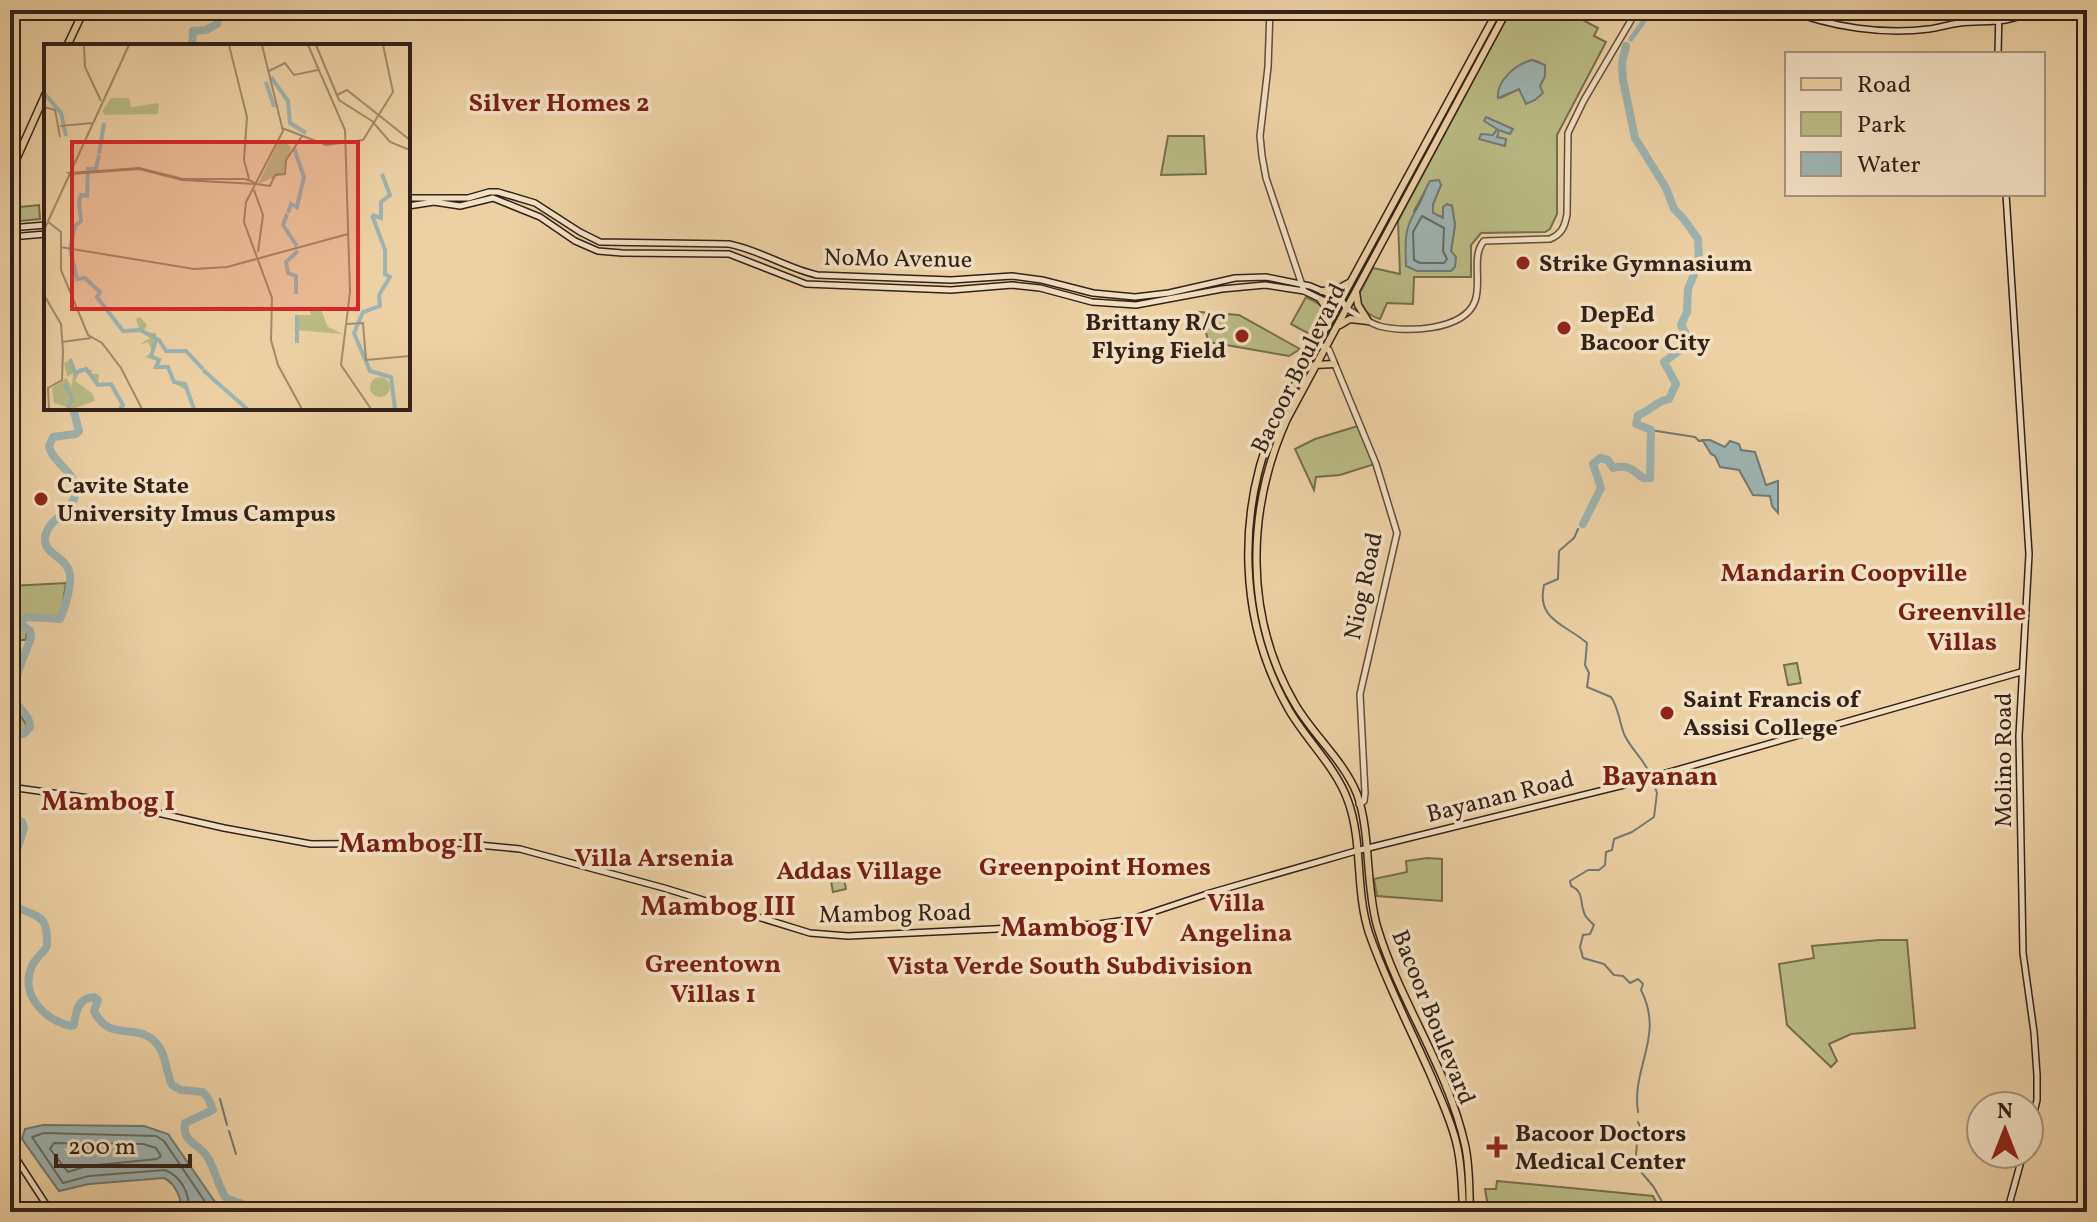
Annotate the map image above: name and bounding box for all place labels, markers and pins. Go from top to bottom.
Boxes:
place label: Strike Gymnasium [1539,248,1752,282]
marker: Strike Gymnasium [1514,254,1532,272]
place label: DepEd Bacoor City [1580,299,1711,361]
place label: Brittany R/C Flying Field [1085,307,1226,369]
marker: DepEd Bacoor City [1555,319,1573,337]
marker: Brittany R/C Flying Field [1233,327,1251,345]
place label: Cavite State University Imus Campus [57,470,336,532]
marker: Cavite State University Imus Campus [32,490,50,508]
place label: Saint Francis of Assisi College [1683,684,1862,746]
marker: Saint Francis of Assisi College [1658,704,1676,722]
place label: Bacoor Doctors Medical Center [1515,1118,1686,1180]
marker: Bacoor Doctors Medical Center [1486,1136,1508,1158]

